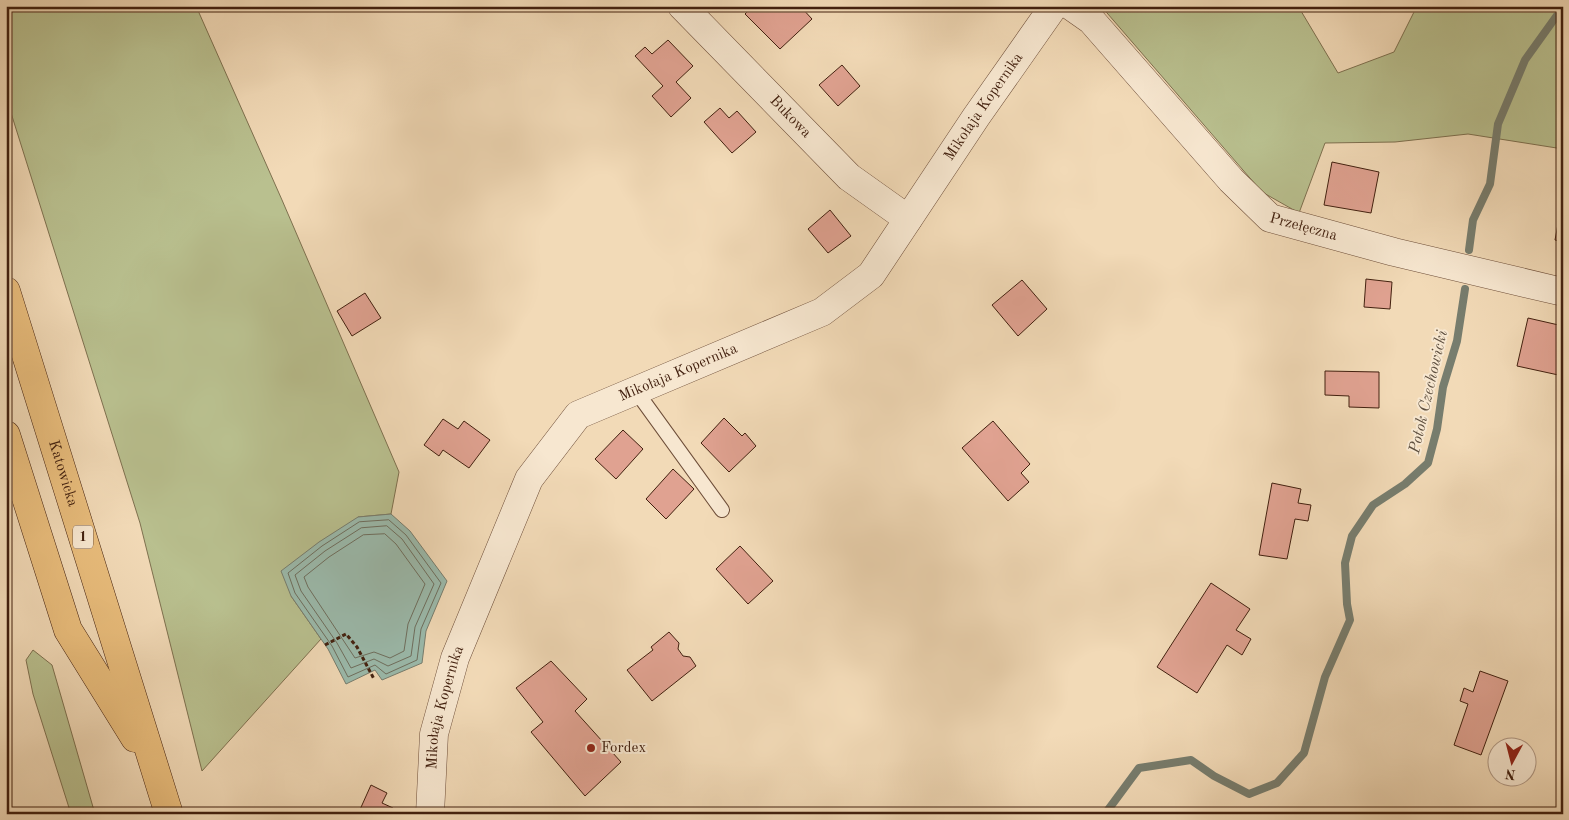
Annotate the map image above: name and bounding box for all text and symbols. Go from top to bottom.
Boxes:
street label: Mikołaja Kopernika [942,50,1026,163]
street label: Bukowa [767,93,814,141]
street label: Przełęczna [1268,211,1339,244]
water label: Potok Czechowicki [1407,328,1451,456]
street label: Mikołaja Kopernika [617,341,740,404]
street label: Katowicka [45,438,80,509]
road number: 1 [73,526,93,548]
street label: Mikołaja Kopernika [425,643,467,770]
north arrow [1486,738,1536,788]
place label: Fordex [601,741,646,756]
marker: Fordex [585,742,597,754]
text: N [1504,766,1517,782]

